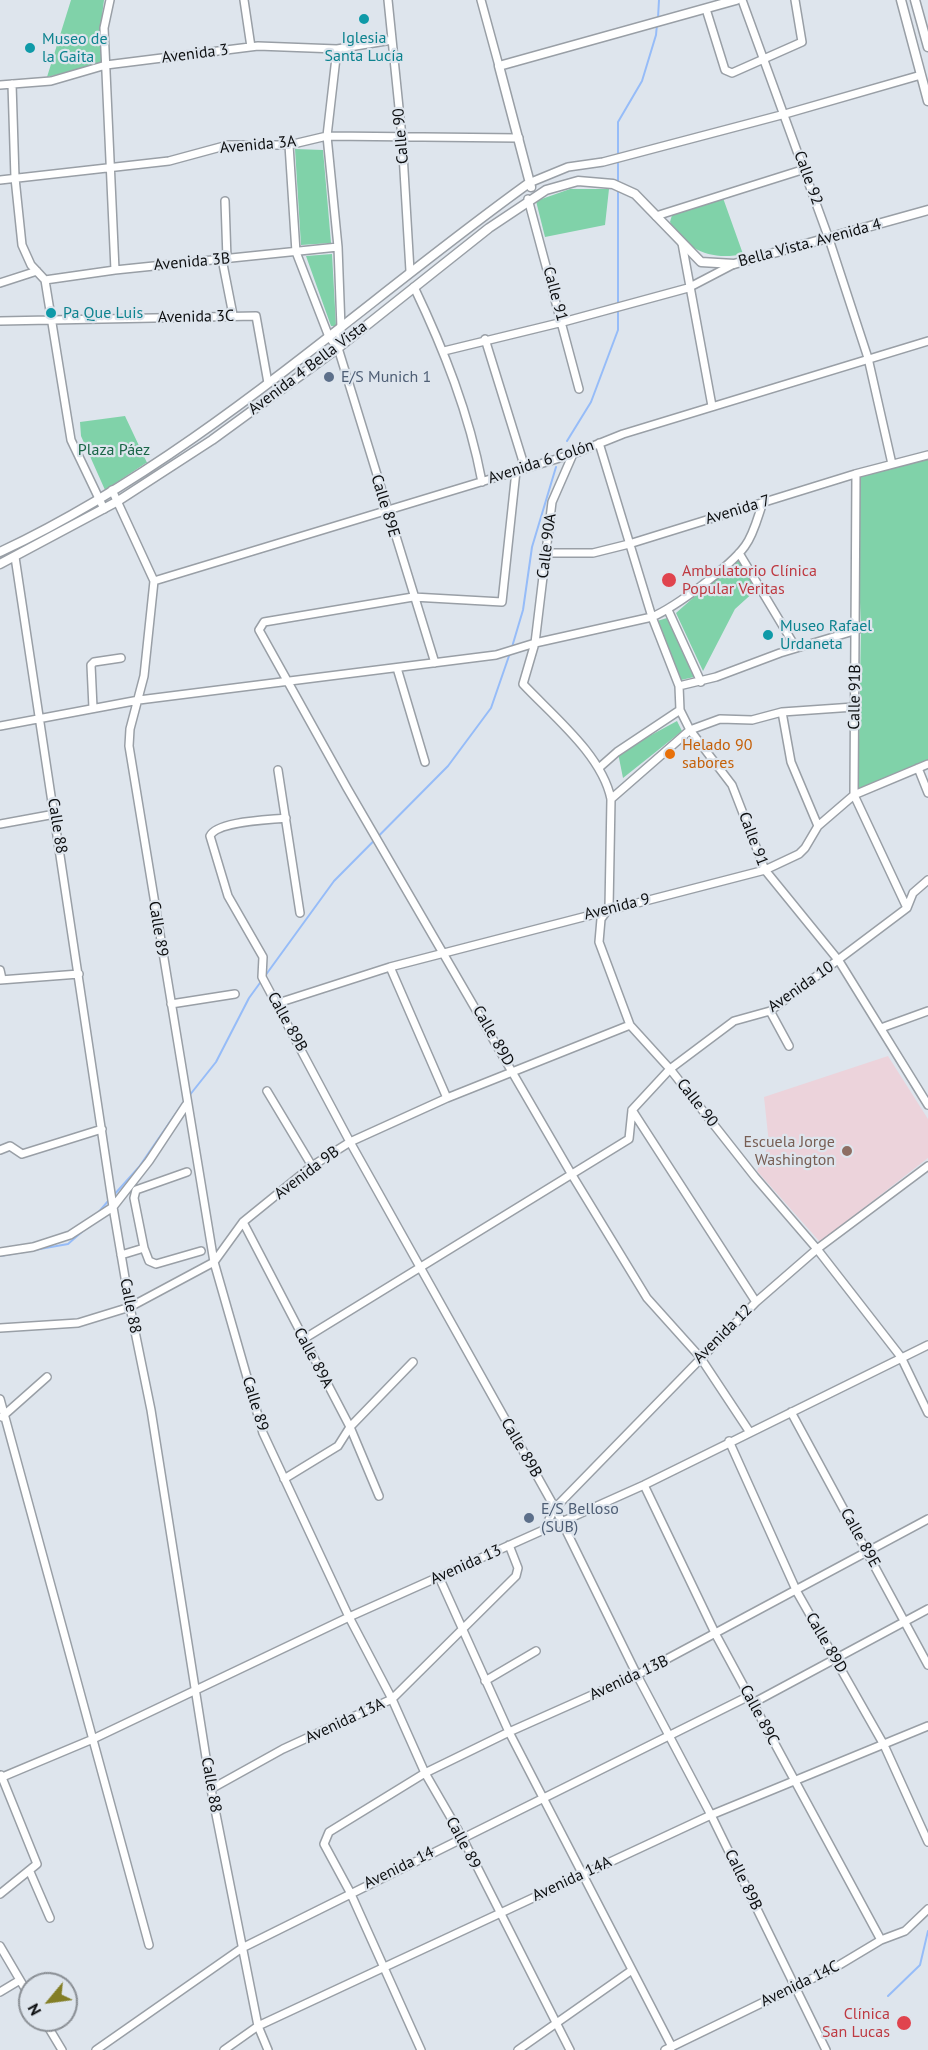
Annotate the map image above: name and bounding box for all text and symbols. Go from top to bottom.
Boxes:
marker: Iglesia Santa Lucía [357,12,371,26]
place label: Iglesia Santa Lucía [325,28,403,66]
place label: Museo de la Gaita [42,29,108,67]
street label: Avenida 3 [161,40,229,68]
marker: Museo de la Gaita [23,41,37,55]
street label: Calle 90 [389,107,413,165]
street label: Avenida 3A [219,132,297,158]
street label: Calle 92 [789,148,827,208]
street label: Bella Vista. Avenida 4 [736,215,884,271]
street label: Avenida 3B [153,249,231,275]
street label: Calle 91 [538,264,572,324]
place label: Pa Que Luis [63,303,143,323]
marker: Pa Que Luis [44,306,58,320]
street label: Avenida 3C [158,307,234,327]
street label: Avenida 4 Bella Vista [245,317,371,419]
place label: E/S Munich 1 [341,367,431,387]
marker: E/S Munich 1 [322,370,336,384]
street label: Avenida 6 Colón [486,436,596,488]
park label: Plaza Páez [78,440,150,460]
street label: Calle 89E [366,472,404,540]
street label: Avenida 7 [703,491,773,529]
street label: Calle 90A [533,512,561,580]
place label: Ambulatorio Clínica Popular Veritas [682,561,817,599]
marker: Ambulatorio Clínica Popular Veritas [660,571,678,589]
place label: Museo Rafael Urdaneta [780,616,872,654]
marker: Museo Rafael Urdaneta [761,628,775,642]
street label: Calle 91B [845,664,865,730]
place label: Helado 90 sabores [682,735,752,773]
marker: Helado 90 sabores [663,747,677,761]
street label: Calle 88 [43,797,71,855]
street label: Calle 91 [734,809,772,869]
street label: Avenida 9 [582,890,652,924]
street label: Calle 89 [144,900,172,958]
street label: Avenida 10 [764,957,838,1017]
street label: Calle 89B [263,989,311,1055]
street label: Calle 89D [468,1002,518,1070]
street label: Calle 90 [672,1075,722,1131]
place label: Escuela Jorge Washington [743,1132,835,1170]
street label: Avenida 9B [271,1142,343,1204]
marker: Escuela Jorge Washington [840,1144,854,1158]
street label: Calle 88 [115,1277,145,1335]
street label: Avenida 12 [689,1300,757,1368]
street label: Calle 89A [289,1325,337,1391]
street label: Calle 89 [238,1374,272,1434]
street label: Calle 89B [496,1415,546,1481]
place label: E/S Belloso (SUB) [541,1499,619,1537]
street label: Calle 89E [836,1505,884,1571]
marker: E/S Belloso (SUB) [522,1511,536,1525]
street label: Avenida 13 [427,1541,505,1589]
street label: Calle 89D [801,1609,851,1677]
street label: Avenida 13B [586,1651,672,1705]
street label: Calle 89C [735,1682,783,1748]
street label: Avenida 13A [302,1694,388,1748]
street label: Calle 88 [197,1756,225,1814]
street label: Calle 89 [441,1814,485,1872]
street label: Avenida 14 [361,1843,437,1893]
street label: Calle 89B [720,1846,766,1914]
street label: Avenida 14A [529,1852,615,1906]
street label: Avenida 14C [758,1957,842,2011]
north arrow [18,1972,78,2032]
text: N [23,2000,45,2019]
place label: Clínica San Lucas [822,2004,890,2042]
marker: Clínica San Lucas [895,2014,913,2032]

